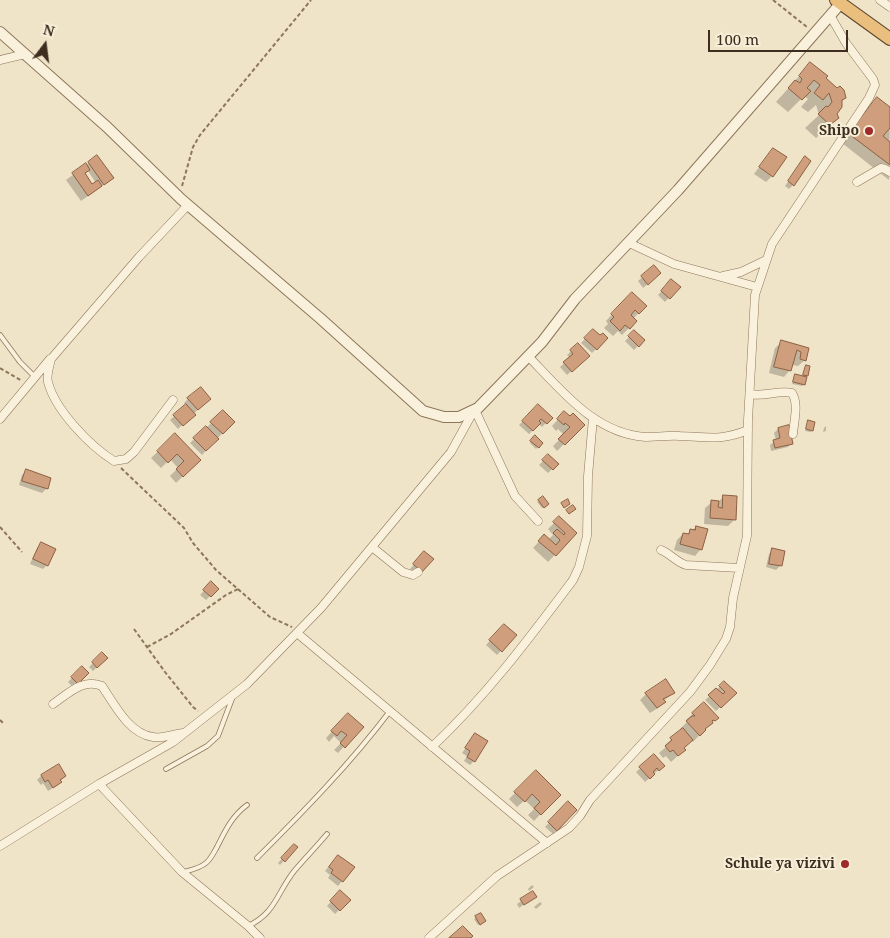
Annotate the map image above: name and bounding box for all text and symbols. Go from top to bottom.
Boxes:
text: N [41,19,57,41]
north arrow [20,20,70,70]
scale bar [710,20,850,52]
text: 100 m [716,29,759,49]
place label: Shipo [819,123,859,139]
marker: Shipo [863,125,875,137]
place label: Schule ya vizivi [725,856,835,872]
marker: Schule ya vizivi [839,858,851,870]

